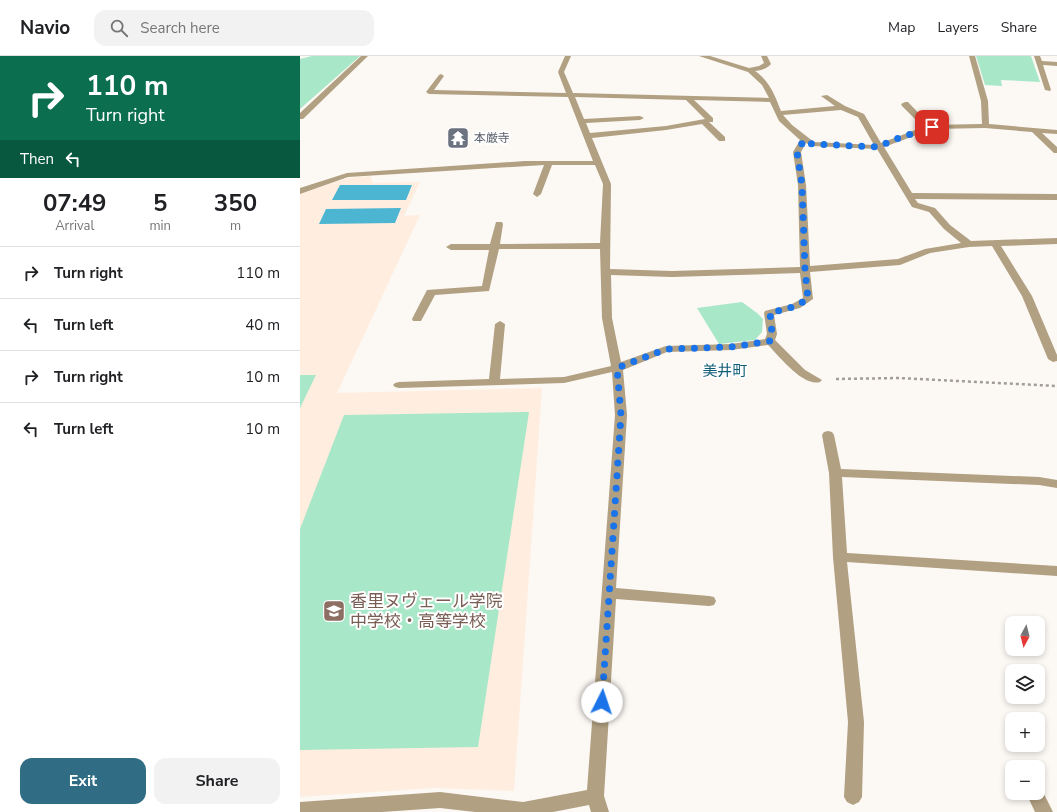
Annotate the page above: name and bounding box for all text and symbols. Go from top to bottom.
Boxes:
search box [94,10,374,46]
text: Navio [20,15,70,41]
icon: search [108,17,130,39]
text: Search here [140,18,220,38]
text: Map [888,18,915,37]
text: Layers [937,18,979,37]
text: Share [1001,18,1037,37]
text: 110 m [86,67,169,105]
icon: right [20,72,72,124]
text: Turn right [86,103,165,127]
pin [915,110,949,144]
icon: arrive [921,116,943,138]
temple icon: 本厳寺 [445,125,471,151]
place label: 本厳寺 [474,130,510,146]
icon: left [62,148,84,170]
text: Then [20,149,54,169]
text: 07:49 [43,187,106,219]
text: 5 [153,187,167,219]
text: 350 [214,187,257,219]
text: Arrival [55,217,94,235]
text: min [149,217,171,235]
text: m [230,217,241,235]
icon: right [20,262,42,284]
text: Turn right [54,263,123,283]
text: 110 m [236,263,280,283]
icon: left [20,314,42,336]
text: Turn left [54,315,113,335]
text: 40 m [245,315,280,335]
district label: 美井町 [702,361,748,381]
icon: right [20,366,42,388]
text: Turn right [54,367,123,387]
text: 10 m [245,367,280,387]
icon: left [20,418,42,440]
text: Turn left [54,419,113,439]
text: 10 m [245,419,280,439]
place label: 香里ヌヴェール学院 中学校・高等学校 [350,590,503,633]
school or university icon: 香里ヌヴェール学院 中学校・高等学校 [321,598,347,624]
north arrow [1005,616,1045,656]
map controls [1005,616,1045,800]
button: layers [1005,664,1045,704]
position arrow [581,681,623,723]
button: + [1005,712,1045,752]
button: Exit [20,758,146,804]
button: Share [154,758,280,804]
button: − [1005,760,1045,800]

